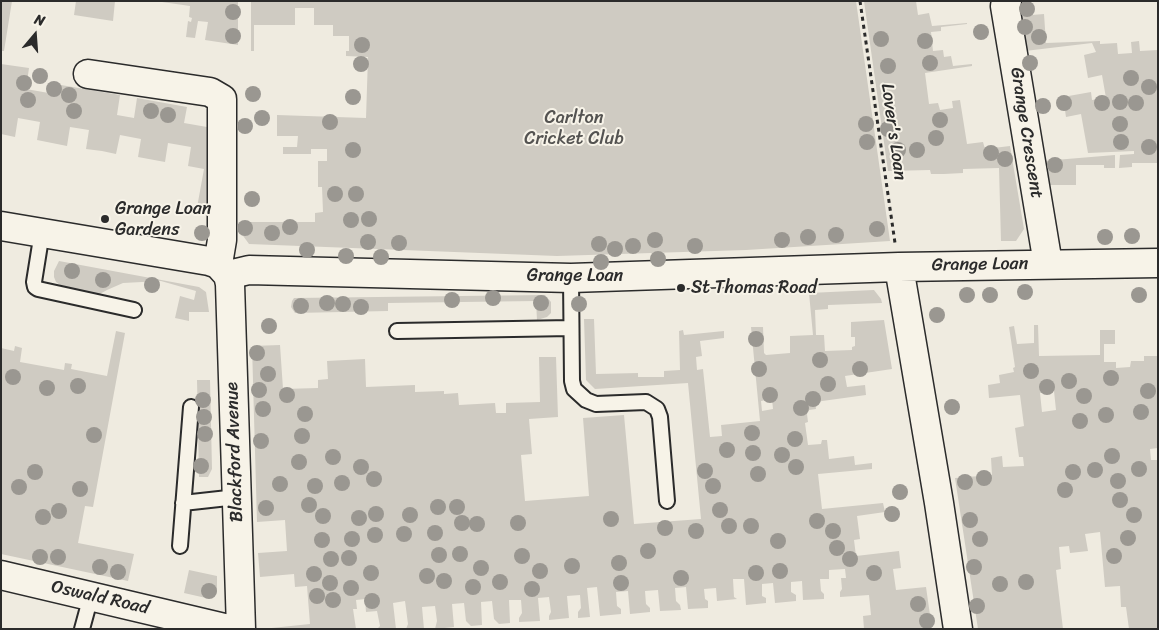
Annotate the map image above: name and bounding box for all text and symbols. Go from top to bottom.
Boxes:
text: N [31,7,48,34]
north arrow [10,10,60,60]
street label: Grange Crescent [1005,66,1047,200]
street label: Lover's Loan [876,82,910,182]
park label: Carlton Cricket Club [524,107,624,150]
place label: Grange Loan Gardens [115,198,212,240]
marker: Grange Loan Gardens [99,213,111,225]
street label: Grange Loan [932,253,1028,277]
street label: Grange Loan [527,265,623,287]
place label: St Thomas Road [691,277,817,299]
marker: St Thomas Road [675,282,687,294]
street label: Blackford Avenue [222,382,248,522]
street label: Oswald Road [49,576,151,620]

